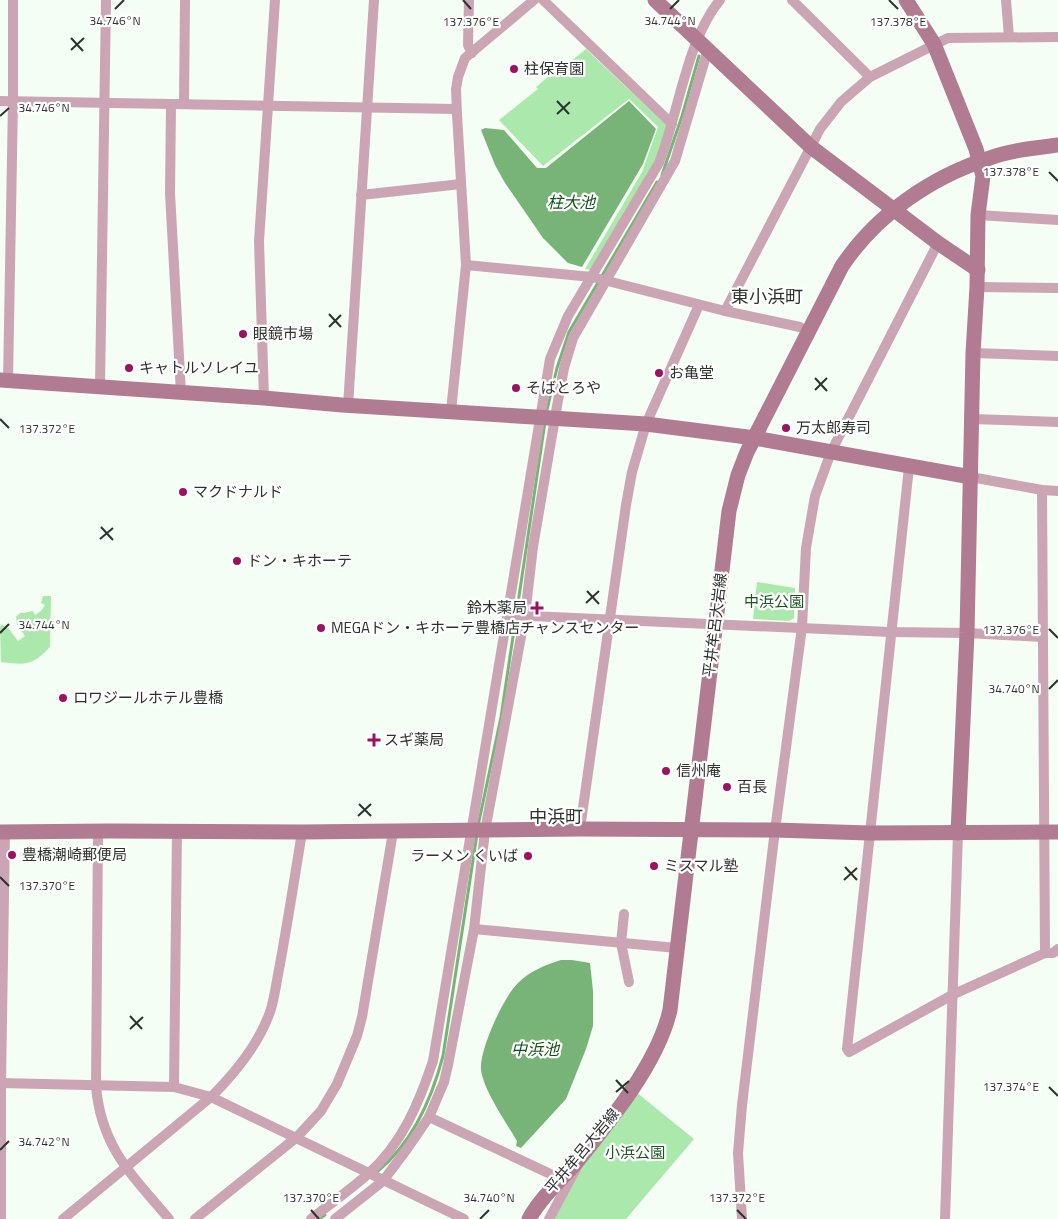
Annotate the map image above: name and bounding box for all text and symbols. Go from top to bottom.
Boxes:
text: 34.746°N [89,11,141,30]
text: 34.744°N [644,11,696,30]
text: 137.376°E [443,12,499,31]
text: 137.378°E [870,12,926,31]
place label: 柱保育園 [524,57,584,80]
marker: 柱保育園 [508,63,520,75]
text: 34.746°N [18,98,70,117]
text: 137.378°E [983,162,1039,181]
water label: 柱大池 [547,190,597,214]
district label: 東小浜町 [731,283,803,310]
place label: 眼鏡市場 [253,322,313,345]
marker: 眼鏡市場 [237,328,249,340]
place label: キャトルソレイユ [139,356,259,379]
place label: お亀堂 [669,361,714,384]
marker: キャトルソレイユ [123,362,135,374]
marker: お亀堂 [653,367,665,379]
place label: そばとろや [526,376,601,399]
marker: そばとろや [510,382,522,394]
place label: 万太郎寿司 [796,416,871,439]
text: 137.372°E [19,419,75,438]
marker: 万太郎寿司 [780,422,792,434]
place label: マクドナルド [193,480,283,503]
marker: マクドナルド [177,486,189,498]
place label: ドン・キホーテ [247,549,352,572]
marker: ドン・キホーテ [231,555,243,567]
street label: 平井牟呂大岩線 [697,571,732,678]
park label: 中浜公園 [744,590,804,613]
place label: 鈴木薬局 [467,596,527,619]
marker: 鈴木薬局 [531,602,543,614]
text: 34.744°N [18,615,70,634]
place label: MEGAドン・キホーテ豊橋店チャンスセンター [331,616,640,639]
text: 137.376°E [983,620,1039,639]
marker: MEGAドン・キホーテ豊橋店チャンスセンター [315,622,327,634]
text: 34.740°N [988,679,1040,698]
place label: ロワジールホテル豊橋 [73,686,223,709]
marker: ロワジールホテル豊橋 [57,692,69,704]
place label: スギ薬局 [384,728,444,751]
marker: スギ薬局 [368,734,380,746]
place label: 信州庵 [676,759,721,782]
marker: 信州庵 [660,765,672,777]
place label: 百長 [737,775,767,798]
marker: 百長 [721,781,733,793]
district label: 中浜町 [529,803,583,830]
place label: 豊橋潮崎郵便局 [22,843,127,866]
place label: ラーメン くいば [410,844,518,867]
marker: 豊橋潮崎郵便局 [6,849,18,861]
marker: ラーメン くいば [522,850,534,862]
place label: ミスマル塾 [664,854,739,877]
marker: ミスマル塾 [648,860,660,872]
text: 137.370°E [19,876,75,895]
water label: 中浜池 [511,1037,561,1061]
text: 137.374°E [983,1077,1039,1096]
street label: 平井牟呂大岩線 [539,1103,624,1198]
text: 34.742°N [18,1132,70,1151]
park label: 小浜公園 [605,1141,665,1164]
text: 137.370°E [283,1188,339,1207]
text: 34.740°N [463,1188,515,1207]
text: 137.372°E [709,1188,765,1207]

